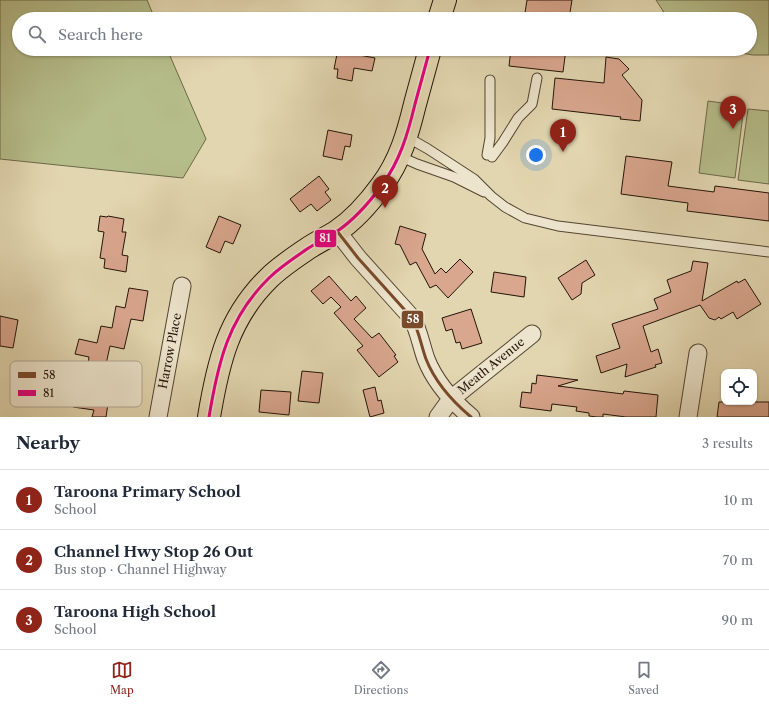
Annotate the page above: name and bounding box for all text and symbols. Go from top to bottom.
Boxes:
search box [12,12,757,56]
icon: search [26,23,48,45]
text: Search here [58,25,143,44]
pin: 3 [720,96,746,129]
pin: 1 [550,119,576,152]
your location [526,145,546,165]
pin: 2 [372,175,398,208]
line badge: 81 [314,229,337,248]
text: 81 [319,231,331,245]
line badge: 58 [401,310,424,329]
street label: Harrow Place [155,311,184,390]
text: 58 [407,312,420,326]
street label: Meath Avenue [454,334,527,397]
legend [10,361,142,407]
text: 58 [43,368,56,382]
map controls [721,369,757,405]
button: locate [721,369,757,405]
text: 81 [43,386,55,400]
text: Nearby [16,433,80,453]
text: 3 results [702,435,753,451]
text: Taroona Primary School [54,482,241,501]
text: 1 [26,492,32,508]
text: 10 m [724,492,753,508]
text: School [54,501,97,517]
text: Channel Hwy Stop 26 Out [54,542,253,561]
text: 2 [25,552,33,568]
text: 70 m [723,552,753,568]
text: Bus stop · Channel Highway [54,561,227,577]
text: Taroona High School [54,602,216,621]
text: 3 [25,612,33,628]
text: 90 m [722,612,753,628]
text: School [54,621,97,637]
tab: Map [110,659,134,697]
tab: Directions [354,659,408,697]
tab: Saved [628,659,659,697]

